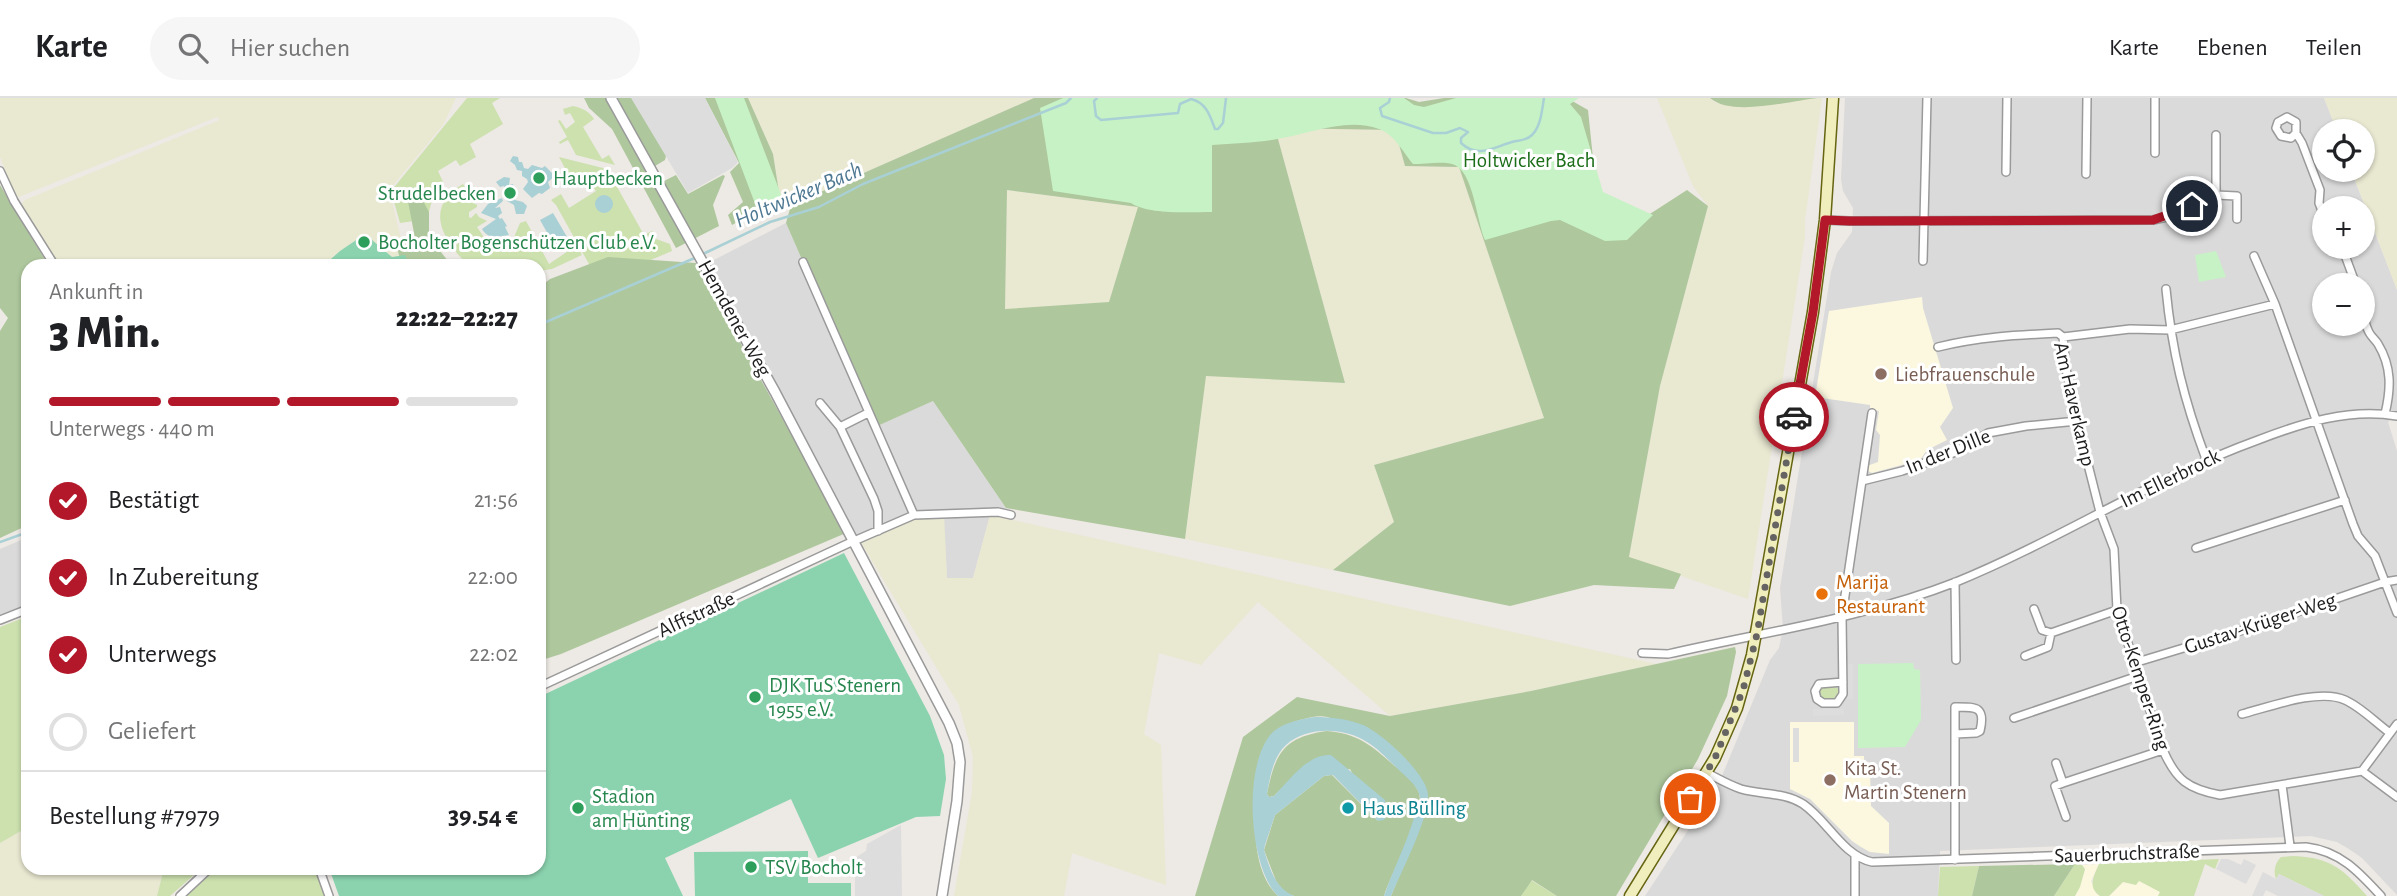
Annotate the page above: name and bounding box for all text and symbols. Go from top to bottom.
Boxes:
search box [150,17,640,80]
icon: search [174,29,212,67]
text: Karte [35,31,108,64]
text: Hier suchen [230,35,350,61]
text: Karte [2109,36,2159,60]
text: Ebenen [2197,36,2268,60]
text: Teilen [2306,36,2362,60]
map controls [2312,119,2375,336]
button: locate [2312,119,2375,182]
park label: Holtwicker Bach [1463,150,1595,171]
water label: Holtwicker Bach [732,158,866,233]
place label: Hauptbecken [553,168,663,189]
marker: Hauptbecken [531,170,547,186]
pin [2162,176,2222,236]
place label: Strudelbecken [378,183,496,204]
marker: Strudelbecken [502,185,518,201]
icon: home [2173,187,2211,225]
button: + [2312,196,2375,259]
place label: Bocholter Bogenschützen Club e.V. [378,232,657,253]
marker: Bocholter Bogenschützen Club e.V. [356,234,372,250]
street label: Hemdener Weg [694,257,775,381]
button: − [2312,273,2375,336]
text: Ankunft in [49,281,143,304]
text: 22:22–22:27 [396,305,518,331]
text: 3 Min. [49,310,160,356]
street label: Am Haverkamp [2050,340,2099,468]
place label: Liebfrauenschule [1895,364,2035,385]
marker: Liebfrauenschule [1873,366,1889,382]
courier [1759,382,1829,452]
icon: car [1775,398,1813,436]
text: Unterwegs · 440 m [49,418,215,441]
street label: In der Dille [1903,425,1993,478]
street label: Im Ellerbrock [2117,445,2224,512]
icon: check [49,482,87,520]
text: Bestätigt [108,487,199,513]
text: 21:56 [474,489,518,512]
icon: check [49,559,87,597]
text: In Zubereitung [108,564,258,590]
text: 22:00 [468,566,518,589]
place label: Marija Restaurant [1836,572,1925,617]
marker: Marija Restaurant [1814,586,1830,602]
street label: Alffstraße [655,588,738,641]
street label: Gustav-Krüger-Weg [2182,589,2339,658]
street label: Otto-Kemper-Ring [2107,604,2174,754]
icon: check [49,636,87,674]
text: Unterwegs [108,641,217,667]
text: 22:02 [469,643,518,666]
place label: DJK TuS Stenern 1955 e.V. [769,675,901,720]
marker: DJK TuS Stenern 1955 e.V. [747,689,763,705]
text: Geliefert [108,718,196,744]
place label: Kita St. Martin Stenern [1844,758,1967,803]
pin [1660,769,1720,829]
marker: Kita St. Martin Stenern [1822,772,1838,788]
icon: bag [1671,780,1709,818]
place label: Stadion am Hünting [592,786,691,831]
place label: Haus Bülling [1362,798,1467,819]
marker: Stadion am Hünting [570,800,586,816]
marker: Haus Bülling [1340,800,1356,816]
text: Bestellung #7979 [49,803,220,829]
text: 39.54 € [448,803,518,829]
street label: Sauerbruchstraße [2054,840,2200,867]
place label: TSV Bocholt [765,857,863,878]
marker: TSV Bocholt [743,859,759,875]

